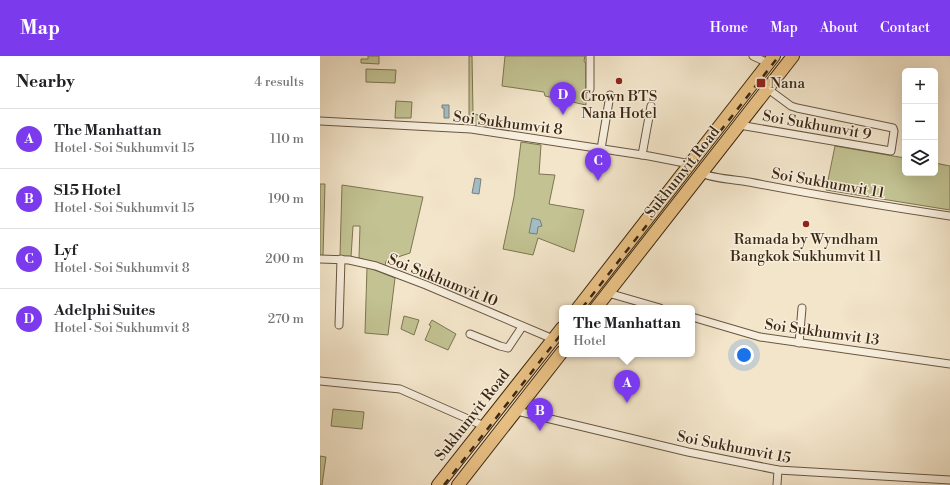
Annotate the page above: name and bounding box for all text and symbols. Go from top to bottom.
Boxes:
text: Map [20,16,60,40]
text: Home [710,19,748,37]
text: Map [770,19,798,37]
text: About [820,19,858,37]
text: Contact [880,19,930,37]
map controls [902,68,938,176]
button: + [902,68,938,104]
text: Nearby [16,71,75,93]
text: 4 results [254,74,304,90]
place label: Nana [770,74,805,93]
marker: Crown BTS Nana Hotel [614,76,624,86]
marker: Nana [755,77,767,89]
pin: D [550,82,576,115]
place label: Crown BTS Nana Hotel [581,87,657,123]
button: − [902,104,938,140]
street label: Soi Sukhumvit 8 [452,107,564,140]
street label: Soi Sukhumvit 9 [761,107,873,144]
text: The Manhattan [54,121,161,140]
street label: Sukhumvit Road [641,122,724,222]
text: A [24,131,34,147]
text: 110 m [270,131,304,147]
text: Hotel · Soi Sukhumvit 15 [54,140,195,156]
button: layers [902,140,938,176]
pin: C [585,148,611,181]
street label: Soi Sukhumvit 11 [770,164,887,203]
text: S15 Hotel [54,181,121,200]
text: B [24,191,34,207]
text: 190 m [268,191,304,207]
text: Hotel · Soi Sukhumvit 15 [54,200,195,216]
marker: Ramada by Wyndham Bangkok Sukhumvit 11 [801,219,811,229]
place label: Ramada by Wyndham Bangkok Sukhumvit 11 [729,230,882,266]
text: Lyf [54,241,77,260]
street label: Soi Sukhumvit 10 [385,250,501,311]
text: C [24,251,34,267]
text: 200 m [265,251,304,267]
text: Hotel · Soi Sukhumvit 8 [54,260,190,276]
text: Adelphi Suites [54,301,155,320]
popup [559,305,695,357]
text: D [24,311,34,327]
text: 270 m [268,311,304,327]
text: The Manhattan [573,314,681,333]
street label: Soi Sukhumvit 13 [763,315,881,350]
text: Hotel · Soi Sukhumvit 8 [54,320,190,336]
text: Hotel [573,333,606,349]
your location [734,345,754,365]
street label: Sukhumvit Road [431,365,514,465]
pin: A [614,370,640,403]
pin: B [527,398,553,431]
street label: Soi Sukhumvit 15 [675,427,793,468]

